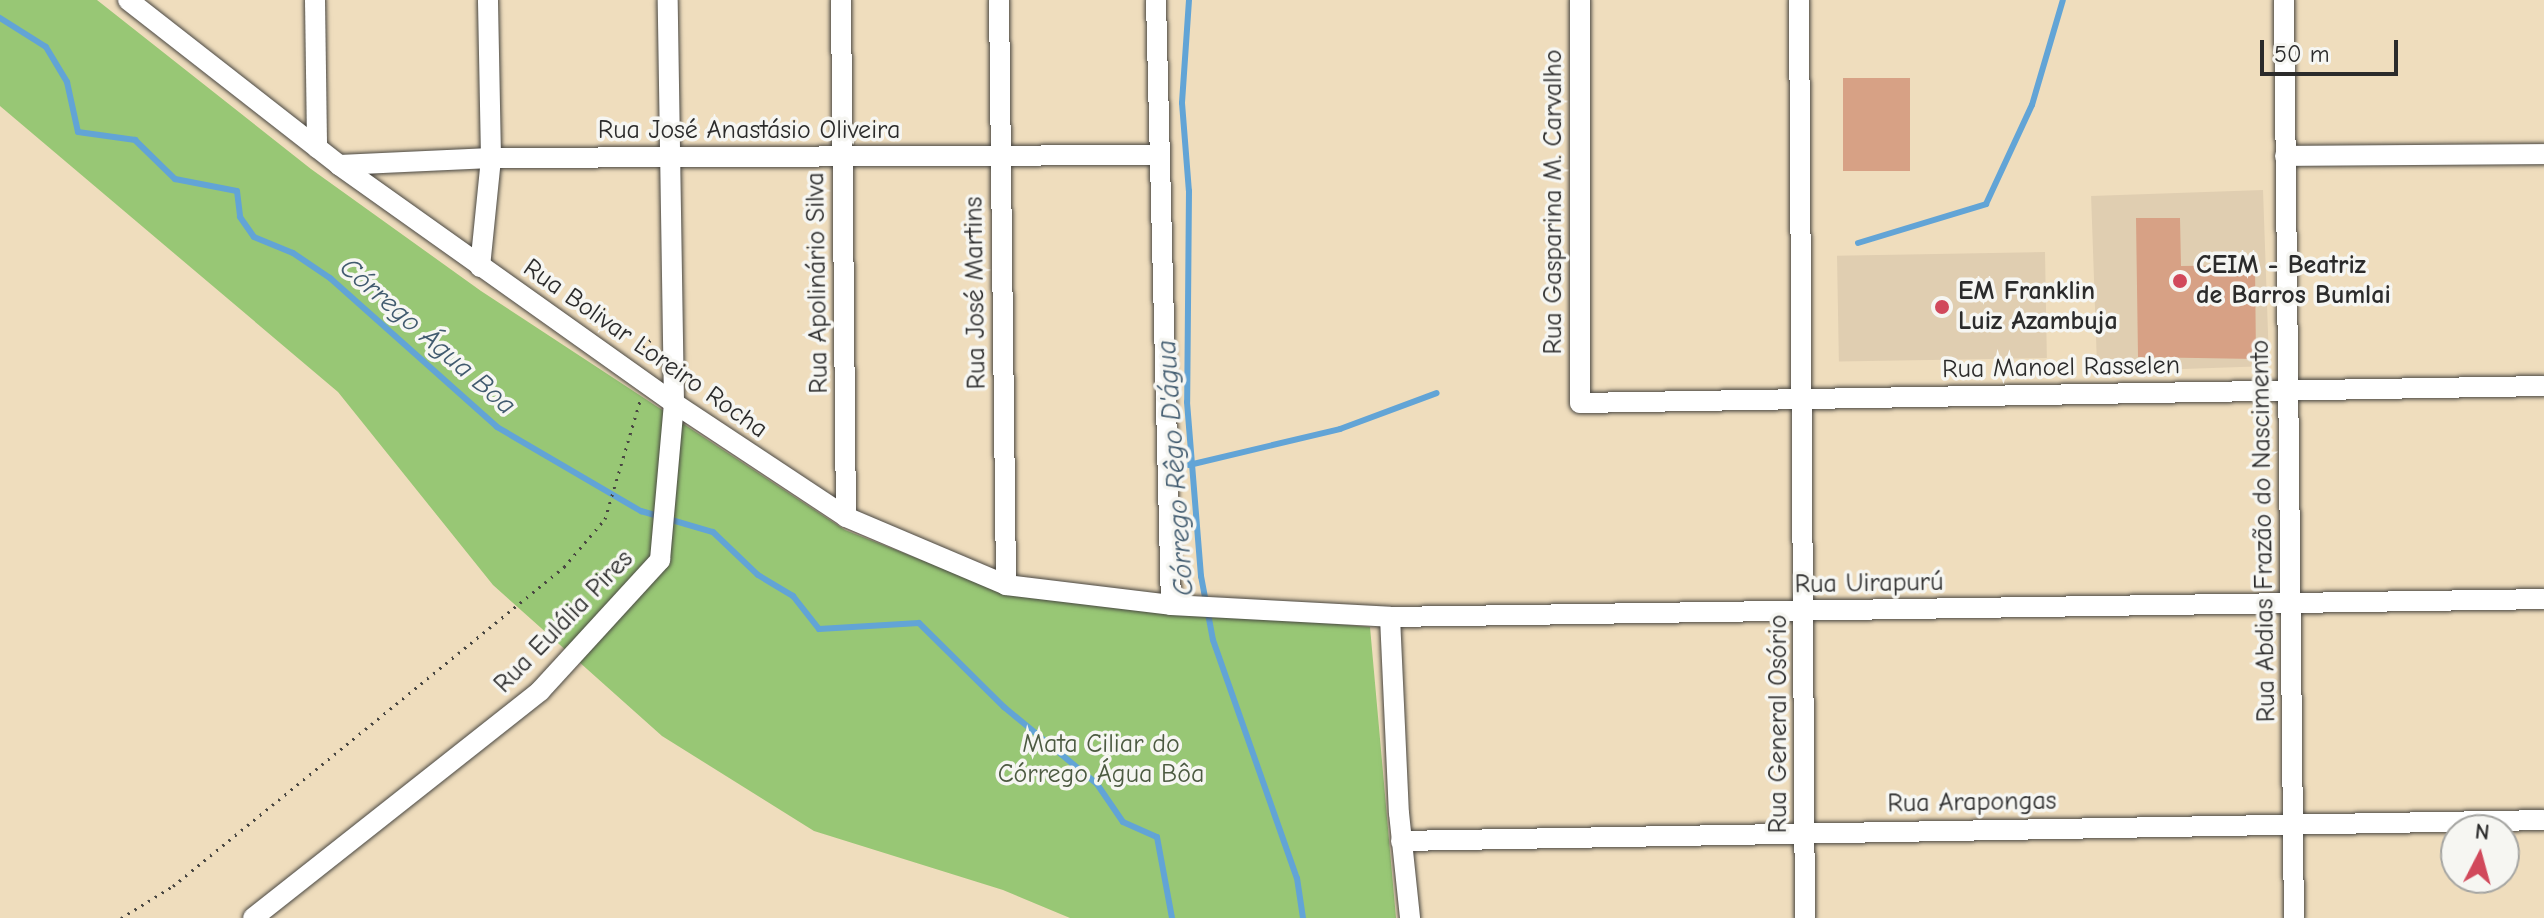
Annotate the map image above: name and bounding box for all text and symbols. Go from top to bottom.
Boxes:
scale bar [2264,24,2402,74]
text: 50 m [2274,40,2330,68]
street label: Rua Gasparina M. Carvalho [1538,50,1570,354]
street label: Rua José Anastásio Oliveira [598,115,900,147]
street label: Rua Apolinário Silva [800,172,836,394]
street label: Rua José Martins [959,196,993,390]
water label: Córrego Água Boa [333,250,523,422]
place label: CEIM - Beatriz de Barros Bumlai [2196,250,2391,312]
street label: Rua Bolivar Loreiro Rocha [517,253,773,445]
marker: CEIM - Beatriz de Barros Bumlai [2171,272,2189,290]
place label: EM Franklin Luiz Azambuja [1958,276,2118,338]
marker: EM Franklin Luiz Azambuja [1933,298,1951,316]
water label: Córrego Rêgo D'água [1149,339,1201,597]
street label: Rua Abdias Frazão do Nascimento [2245,339,2283,723]
street label: Rua Manoel Rasselen [1942,350,2180,386]
street label: Rua Eulália Pires [488,544,640,700]
street label: Rua Uirapurú [1794,567,1944,601]
street label: Rua General Osório [1763,615,1795,833]
park label: Mata Ciliar do Córrego Água Bôa [998,729,1204,790]
street label: Rua Arapongas [1887,786,2057,820]
north arrow [2440,814,2520,894]
text: N [2474,818,2491,846]

